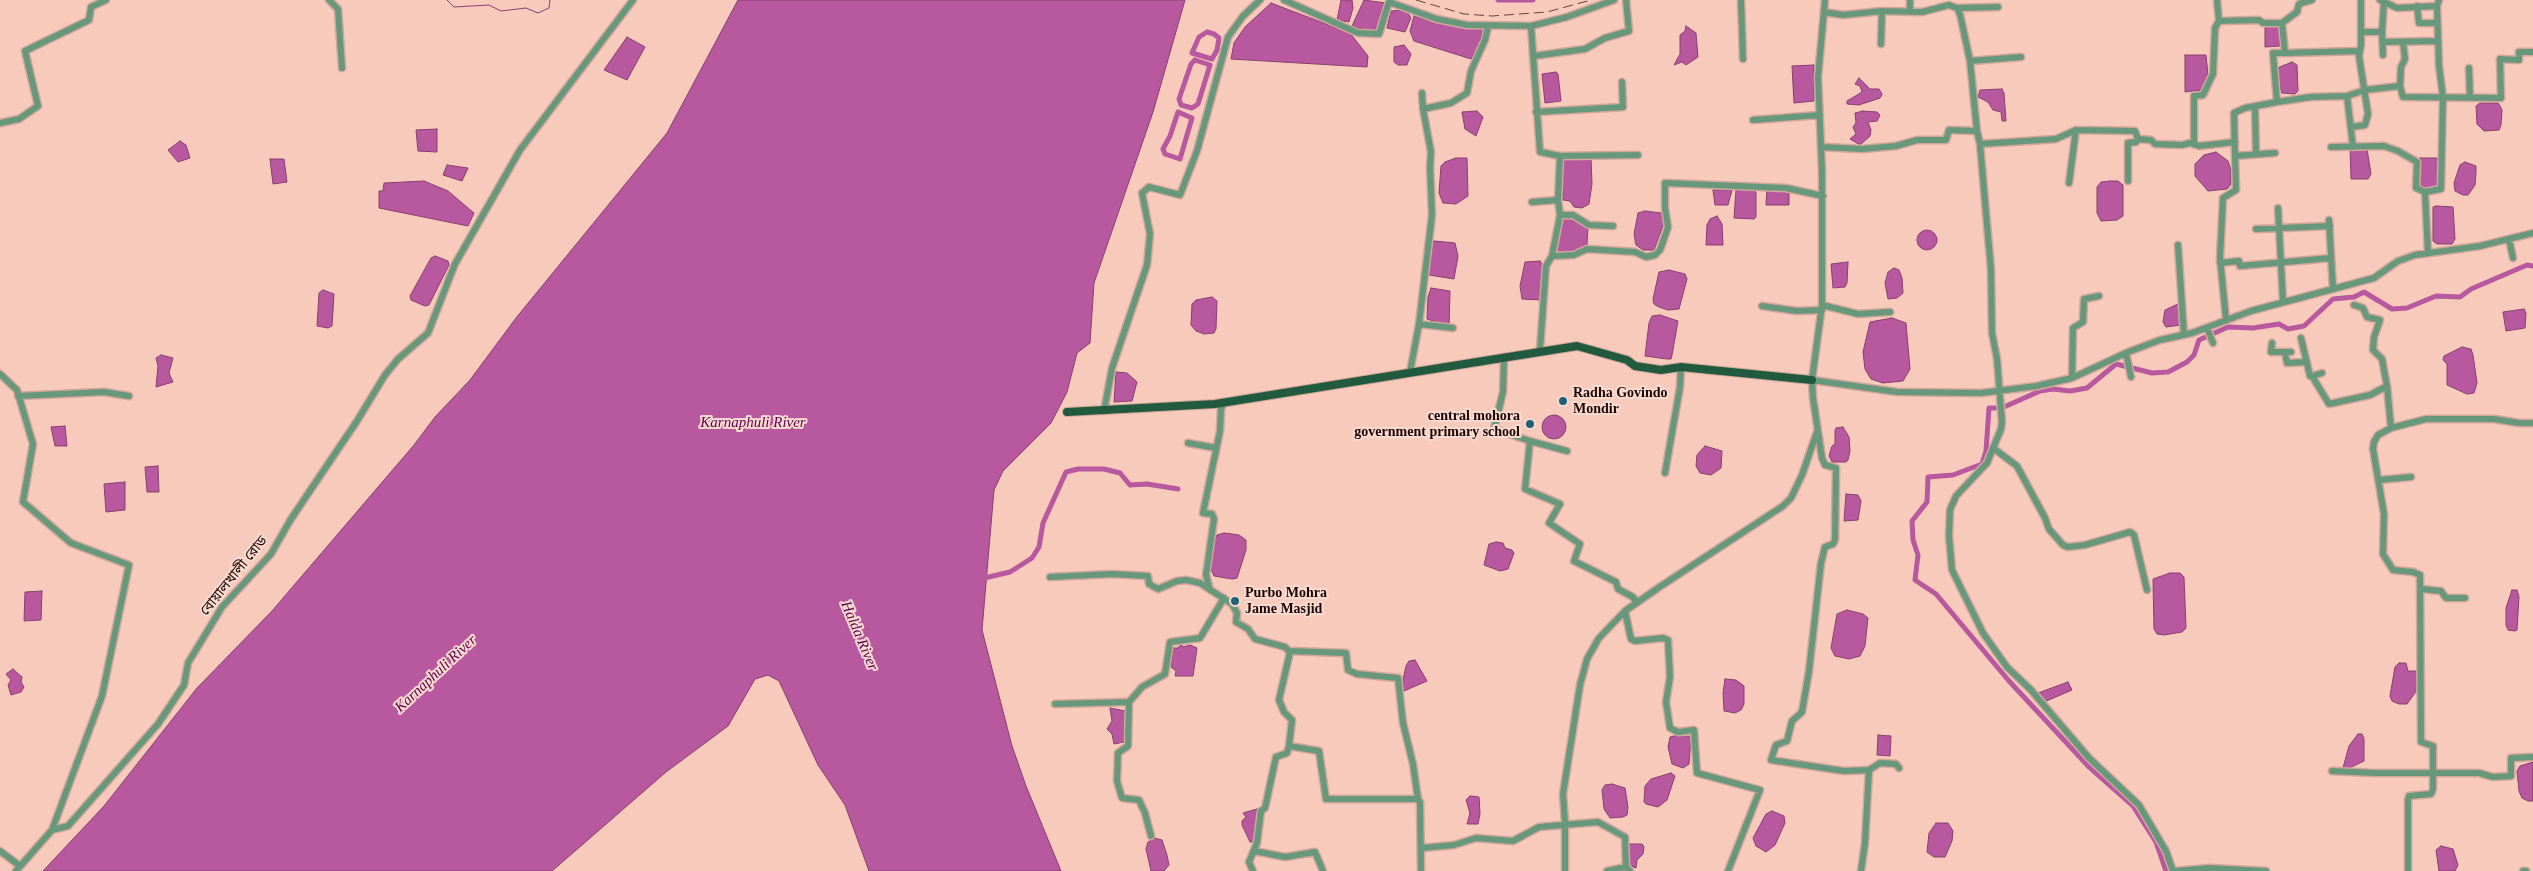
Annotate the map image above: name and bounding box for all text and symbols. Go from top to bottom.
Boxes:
place label: Radha Govindo Mondir [1573,385,1668,418]
marker: Radha Govindo Mondir [1557,395,1569,407]
place label: central mohora government primary school [1354,408,1520,441]
water label: Karnaphuli River [700,414,806,432]
marker: central mohora government primary school [1524,418,1536,430]
street label: বোয়ালখালী রোড [197,533,271,619]
place label: Purbo Mohra Jame Masjid [1245,585,1327,618]
marker: Purbo Mohra Jame Masjid [1229,595,1241,607]
water label: Halda River [836,599,882,673]
water label: Karnaphuli River [391,631,481,717]

